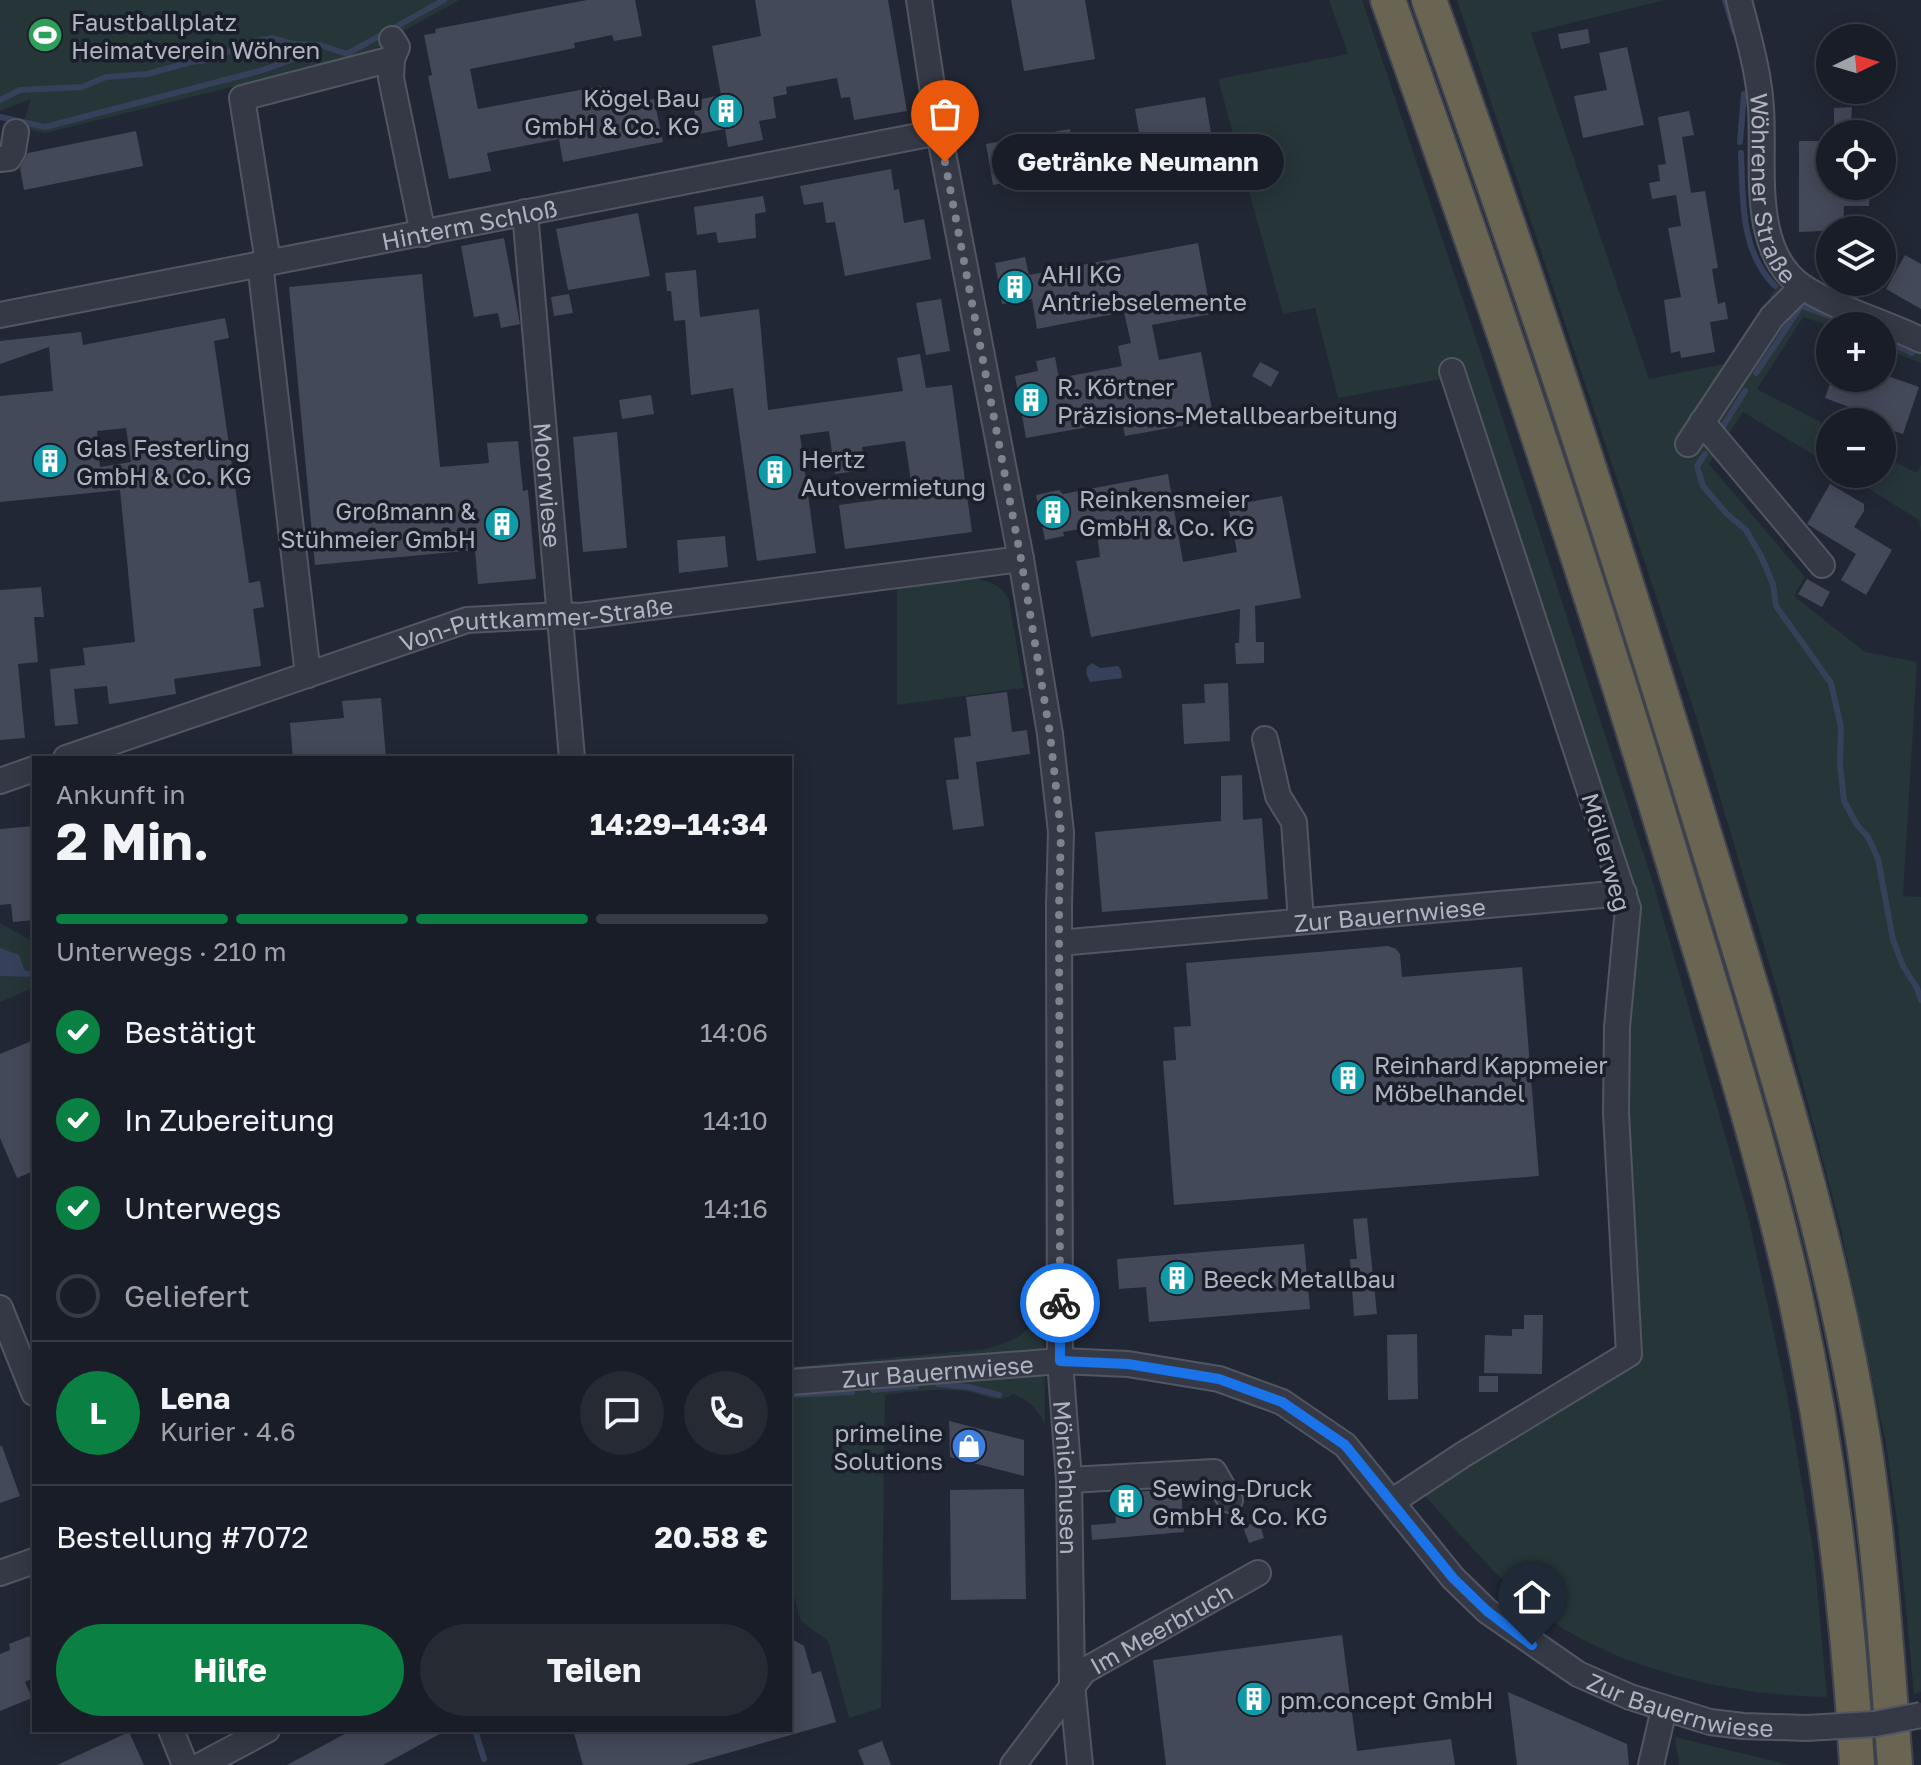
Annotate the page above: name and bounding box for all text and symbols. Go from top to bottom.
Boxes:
place label: Faustballplatz Heimatverein Wöhren [71,7,320,64]
sports icon: Faustballplatz Heimatverein Wöhren [26,16,64,54]
north arrow [1816,24,1896,104]
map controls [1816,24,1896,488]
pin [911,80,979,162]
place label: Kögel Bau GmbH & Co. KG [524,83,700,140]
building icon: Kögel Bau GmbH & Co. KG [707,92,745,130]
icon: bag [923,92,967,136]
street label: Wöhrener Straße [1745,92,1803,289]
button: locate [1816,120,1896,200]
callout: Getränke Neumann [993,134,1285,190]
text: Getränke Neumann [1017,146,1259,177]
street label: Hinterm Schloß [379,192,559,255]
button: layers [1816,216,1896,296]
place label: AHI KG Antriebselemente [1041,259,1247,316]
building icon: AHI KG Antriebselemente [996,268,1034,306]
button: + [1816,312,1896,392]
place label: R. Körtner Präzisions-Metallbearbeitung [1057,372,1398,429]
building icon: R. Körtner Präzisions-Metallbearbeitung [1012,381,1050,419]
button: − [1816,408,1896,488]
street label: Moorwiese [529,421,568,549]
place label: Glas Festerling GmbH & Co. KG [76,433,252,490]
building icon: Glas Festerling GmbH & Co. KG [31,442,69,480]
place label: Hertz Autovermietung [801,444,986,501]
building icon: Hertz Autovermietung [756,453,794,491]
place label: Reinkensmeier GmbH & Co. KG [1079,484,1255,541]
building icon: Reinkensmeier GmbH & Co. KG [1034,493,1072,531]
place label: Großmann & Stühmeier GmbH [280,496,476,553]
building icon: Großmann & Stühmeier GmbH [483,505,521,543]
street label: Von-Puttkammer-Straße [395,590,675,657]
text: Ankunft in [56,779,185,810]
street label: Möllerweg [1576,789,1638,915]
text: 14:29–14:34 [590,806,768,842]
text: 2 Min. [56,809,209,871]
street label: Zur Bauernwiese [1293,891,1487,937]
text: Unterwegs · 210 m [56,936,287,967]
icon: check [56,1010,100,1054]
text: Bestätigt [124,1014,257,1050]
text: 14:06 [700,1017,768,1048]
place label: Reinhard Kappmeier Möbelhandel [1374,1050,1608,1107]
building icon: Reinhard Kappmeier Möbelhandel [1329,1059,1367,1097]
icon: check [56,1098,100,1142]
text: In Zubereitung [124,1102,335,1138]
text: 14:10 [703,1105,768,1136]
icon: check [56,1186,100,1230]
text: Unterwegs [124,1190,282,1226]
text: 14:16 [703,1193,768,1224]
building icon: Beeck Metallbau [1158,1259,1196,1297]
courier [1020,1263,1100,1343]
place label: Beeck Metallbau [1203,1264,1395,1293]
text: Geliefert [124,1278,250,1314]
icon: bike [1038,1281,1082,1325]
street label: Zur Bauernwiese [841,1349,1035,1392]
button: chat [580,1371,664,1455]
button: phone [684,1371,768,1455]
text: Lena [160,1380,230,1416]
text: L [89,1395,107,1431]
street label: Mönichhusen [1049,1399,1085,1555]
text: Kurier · 4.6 [160,1416,296,1447]
place label: primeline Solutions [833,1418,943,1475]
shop icon: primeline Solutions [950,1427,988,1465]
place label: Sewing-Druck GmbH & Co. KG [1152,1473,1328,1530]
building icon: Sewing-Druck GmbH & Co. KG [1107,1482,1145,1520]
text: Bestellung #7072 [56,1519,309,1555]
text: 20.58 € [654,1519,768,1555]
pin [1498,1563,1566,1645]
icon: home [1510,1575,1554,1619]
street label: Im Meerbruch [1084,1576,1237,1679]
button: Hilfe [56,1624,404,1716]
button: Teilen [420,1624,768,1716]
street label: Zur Bauernwiese [1583,1666,1774,1741]
building icon: pm.concept GmbH [1235,1680,1273,1718]
place label: pm.concept GmbH [1280,1685,1493,1714]

